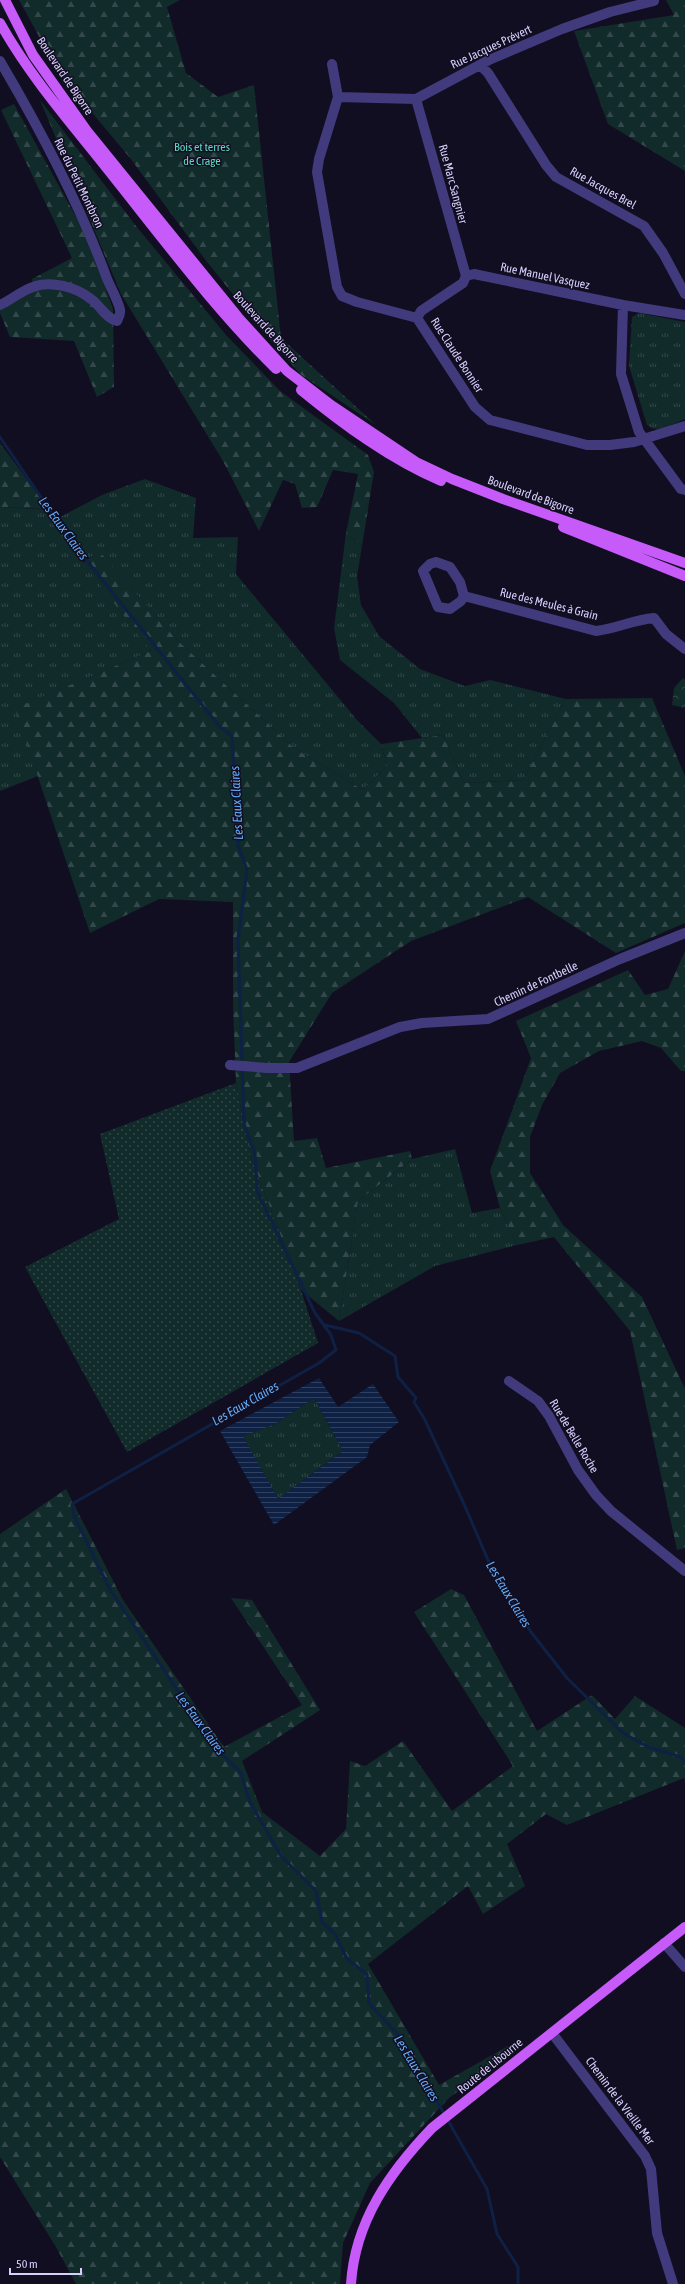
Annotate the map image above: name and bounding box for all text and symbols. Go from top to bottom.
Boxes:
street label: Rue Jacques Prévert [448,22,534,72]
street label: Boulevard de Bigorre [34,34,96,118]
street label: Rue du Petit Montbron [51,136,107,230]
park label: Bois et terres de Crage [174,140,230,168]
street label: Rue Marc Sangnier [436,143,470,226]
street label: Rue Jacques Brel [567,164,639,212]
street label: Rue Manuel Vasquez [499,260,592,292]
street label: Boulevard de Bigorre [230,288,302,366]
street label: Rue Claude Bonnier [428,315,487,395]
street label: Boulevard de Bigorre [486,473,576,517]
water label: Les Eaux Claires [36,494,92,563]
street label: Rue des Meules à Grain [498,585,600,623]
water label: Les Eaux Claires [227,765,246,840]
street label: Chemin de Fontbelle [492,958,580,1010]
water label: Les Eaux Claires [209,1378,282,1428]
street label: Rue de Belle Roche [546,1397,602,1475]
water label: Les Eaux Claires [483,1559,534,1630]
water label: Les Eaux Claires [173,1689,229,1758]
water label: Les Eaux Claires [391,2033,442,2104]
street label: Route de Libourne [455,2035,525,2097]
street label: Chemin de la Vieille Mer [583,2054,658,2148]
scale bar [10,2250,81,2276]
text: 50 m [16,2257,38,2271]

